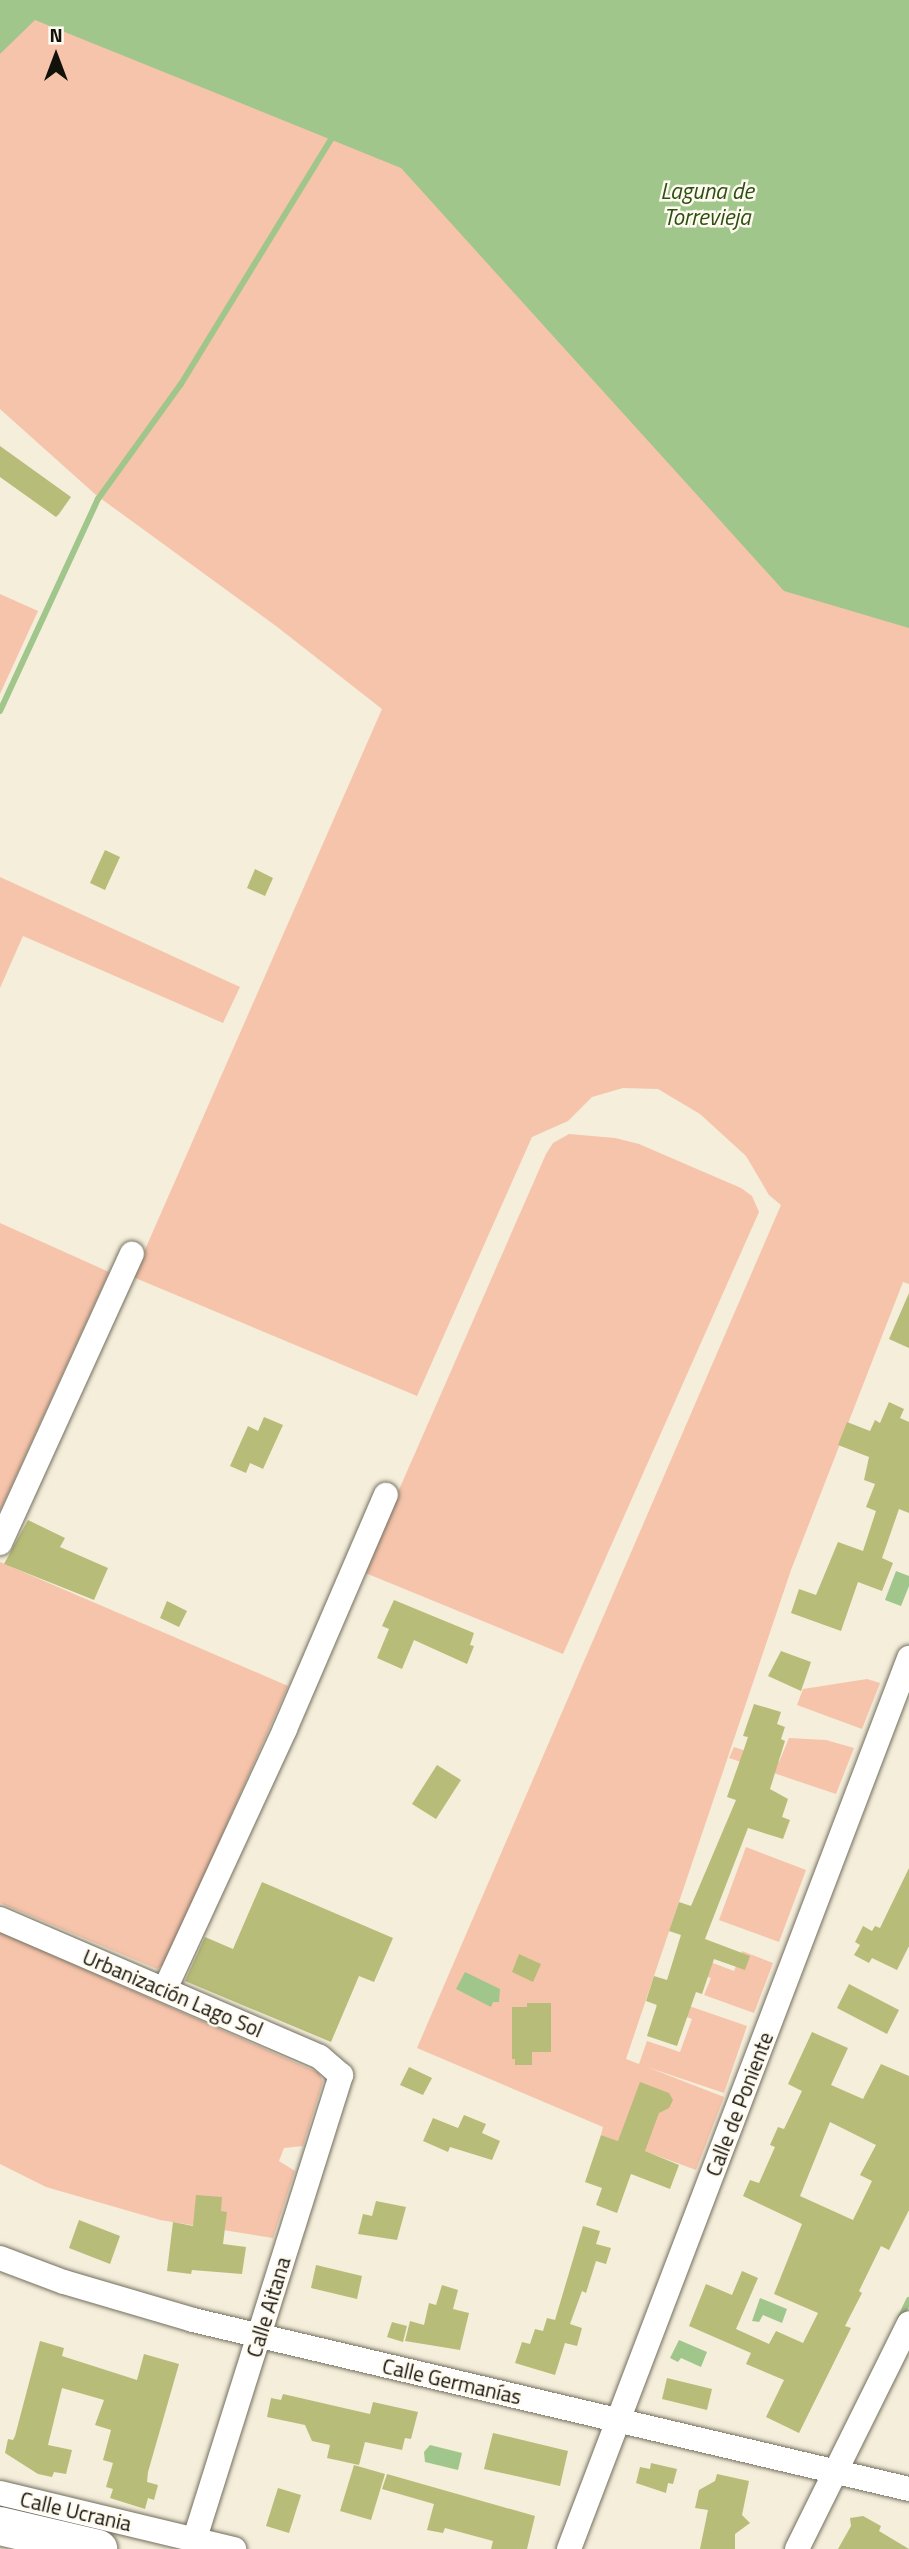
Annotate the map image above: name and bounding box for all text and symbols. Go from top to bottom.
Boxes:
text: N [49,20,63,49]
north arrow [21,21,91,91]
water label: Laguna de Torrevieja [660,177,754,231]
street label: Urbanización Lago Sol [79,1944,267,2042]
street label: Calle de Poniente [700,2028,778,2180]
street label: Calle Aitana [241,2254,295,2360]
street label: Calle Germanías [380,2353,524,2409]
street label: Calle Ucrania [18,2486,134,2536]

